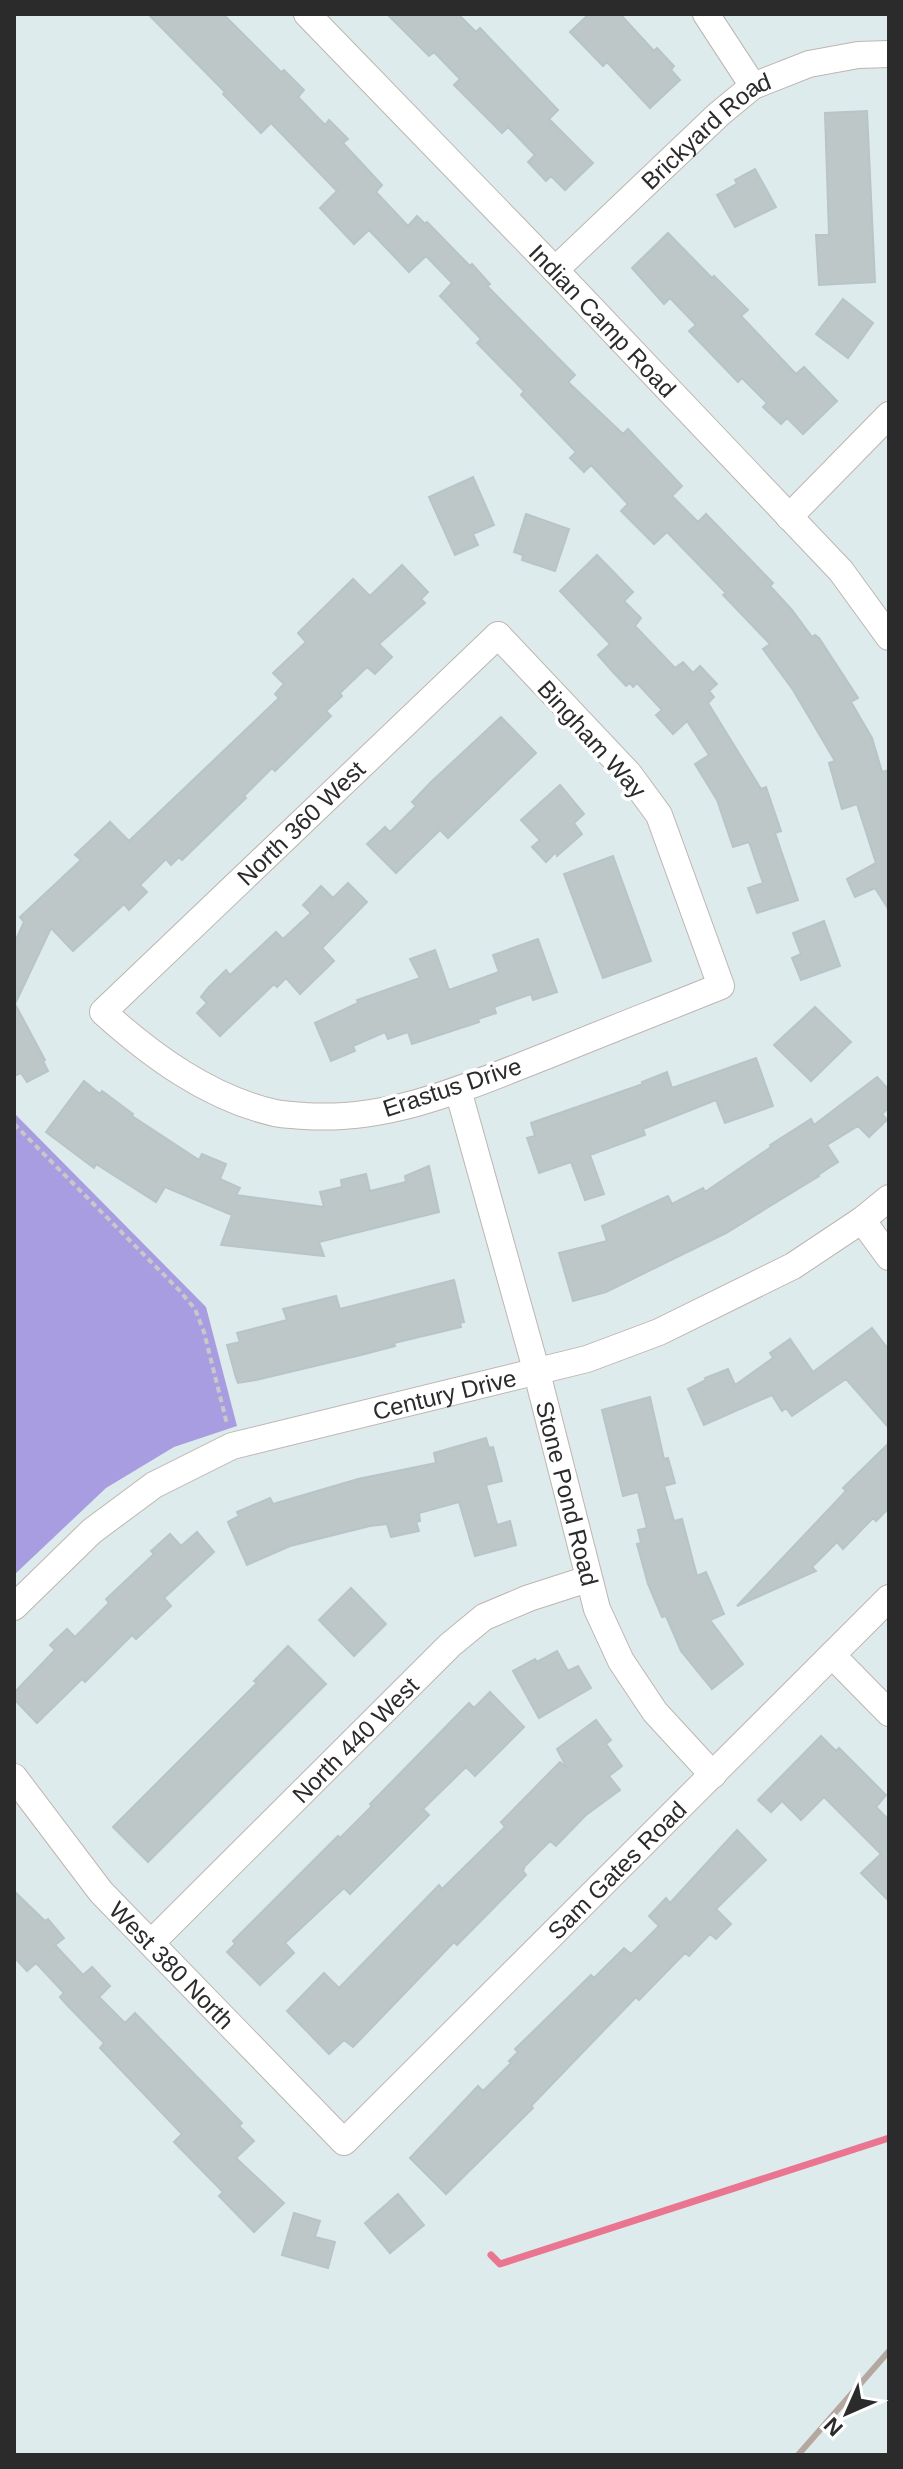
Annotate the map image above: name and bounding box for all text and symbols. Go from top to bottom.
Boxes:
street label: Brickyard Road [635,67,774,194]
street label: Indian Camp Road [524,239,682,402]
street label: Bingham Way [532,675,652,803]
street label: North 360 West [232,755,370,890]
street label: Erastus Drive [379,1052,525,1122]
street label: Century Drive [370,1363,519,1425]
street label: Stone Pond Road [531,1398,604,1589]
street label: North 440 West [287,1671,424,1808]
street label: Sam Gates Road [542,1795,691,1945]
street label: West 380 North [104,1896,240,2034]
north arrow [807,2373,887,2453]
text: N [819,2412,848,2441]

